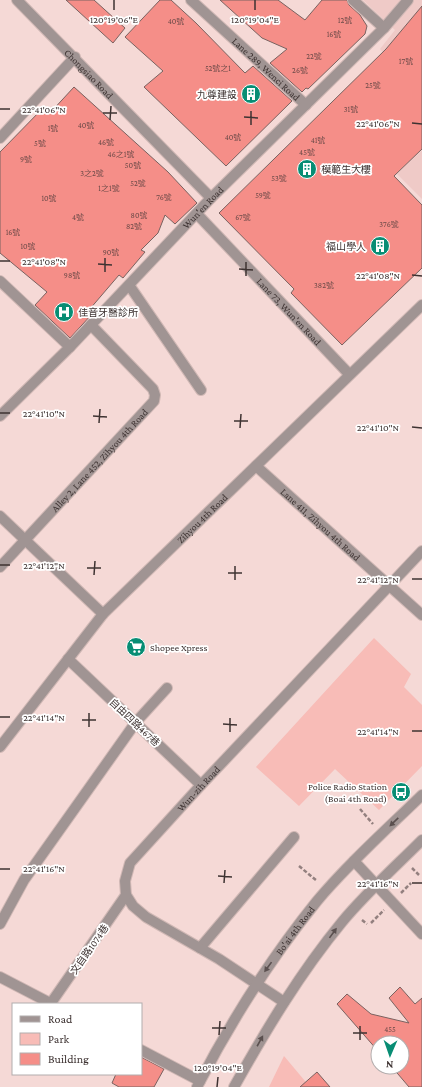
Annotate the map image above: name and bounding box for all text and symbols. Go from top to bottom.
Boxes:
text: 120°19'06"E [90,14,139,25]
text: 120°19'04"E [231,14,280,25]
house number: 12號 [338,16,352,25]
house number: 40號 [168,17,184,26]
house number: 16號 [327,30,341,39]
street label: Lane 289, Wenci Road [230,35,303,103]
street label: Chongsiao Road [62,47,116,101]
house number: 22號 [306,52,322,61]
house number: 17號 [399,57,413,66]
house number: 52號之1 [205,64,231,73]
house number: 26號 [292,66,308,75]
house number: 25號 [365,81,381,90]
building icon: 九尊建設 [240,83,262,105]
place label: 九尊建設 [197,89,237,100]
text: 22°41'06"N [22,104,66,115]
house number: 31號 [344,105,358,114]
text: 22°41'06"N [356,118,400,129]
house number: 40號 [78,121,94,130]
house number: 1號 [48,124,58,133]
house number: 40號 [225,133,241,142]
house number: 41號 [311,136,325,145]
house number: 46號 [98,138,114,147]
house number: 5號 [34,139,46,148]
house number: 45號 [299,148,315,157]
house number: 46之1號 [108,150,134,159]
house number: 9號 [20,155,32,164]
building icon: 模範生大樓 [296,158,318,180]
house number: 50號 [125,161,141,170]
place label: 模範生大樓 [321,164,371,175]
house number: 3之2號 [80,169,104,178]
house number: 53號 [271,174,287,183]
house number: 52號 [130,179,146,188]
house number: 1之1號 [98,184,120,193]
street label: Wun'en Road [180,184,226,231]
house number: 59號 [255,191,271,200]
house number: 76號 [156,193,172,202]
house number: 10號 [41,194,57,203]
house number: 80號 [131,211,147,220]
house number: 4號 [72,213,84,222]
house number: 67號 [235,213,251,222]
house number: 376號 [379,220,399,229]
house number: 82號 [126,222,142,231]
house number: 16號 [6,228,20,237]
building icon: 福山學人 [369,235,391,257]
place label: 福山學人 [326,241,366,252]
house number: 10號 [20,242,36,251]
house number: 90號 [103,248,119,257]
text: 22°41'08"N [22,256,66,267]
text: 22°41'08"N [356,270,400,281]
house number: 98號 [64,271,80,280]
street label: Lane 73, Wun'en Road [254,276,324,348]
house number: 382號 [314,281,334,290]
hospital icon: 佳音牙醫診所 [53,301,75,323]
place label: 佳音牙醫診所 [78,307,138,318]
street label: Alley 2, Lane 452, Zihyou 4th Road [49,406,151,514]
text: 22°41'10"N [23,408,66,419]
text: 22°41'10"N [357,422,400,433]
street label: Lane 411, Zihyou 4th Road [278,486,363,564]
street label: Zihyou 4th Road [175,491,230,545]
text: 22°41'12"N [23,560,65,571]
text: 22°41'12"N [357,574,399,585]
supermarket icon: Shopee Xpress [125,636,147,658]
place label: Shopee Xpress [150,642,208,653]
street label: 自由四路467巷 [107,696,162,748]
text: 22°41'14"N [23,712,65,723]
text: 22°41'14"N [357,726,399,737]
street label: Wun-zih Road [175,763,223,814]
place label: Police Radio Station (Boai 4th Road) [308,781,388,805]
bus stop icon: Police Radio Station (Boai 4th Road) [390,781,412,803]
one-way arrow [389,817,399,827]
text: 22°41'16"N [23,863,65,874]
text: 22°41'16"N [357,878,399,889]
street label: Bo'ai 4th Road [273,903,317,957]
street label: 文自路1074巷 [68,922,111,976]
one-way arrow [329,928,337,939]
one-way arrow [264,962,272,972]
legend [12,1003,142,1075]
text: Road [48,1012,73,1026]
house number: 455 [384,1025,396,1034]
text: Park [48,1032,70,1046]
one-way arrow [256,1035,263,1046]
north arrow [370,1035,410,1075]
text: Building [48,1052,89,1066]
text: N [385,1059,394,1071]
text: 120°19'04"E [194,1062,243,1073]

